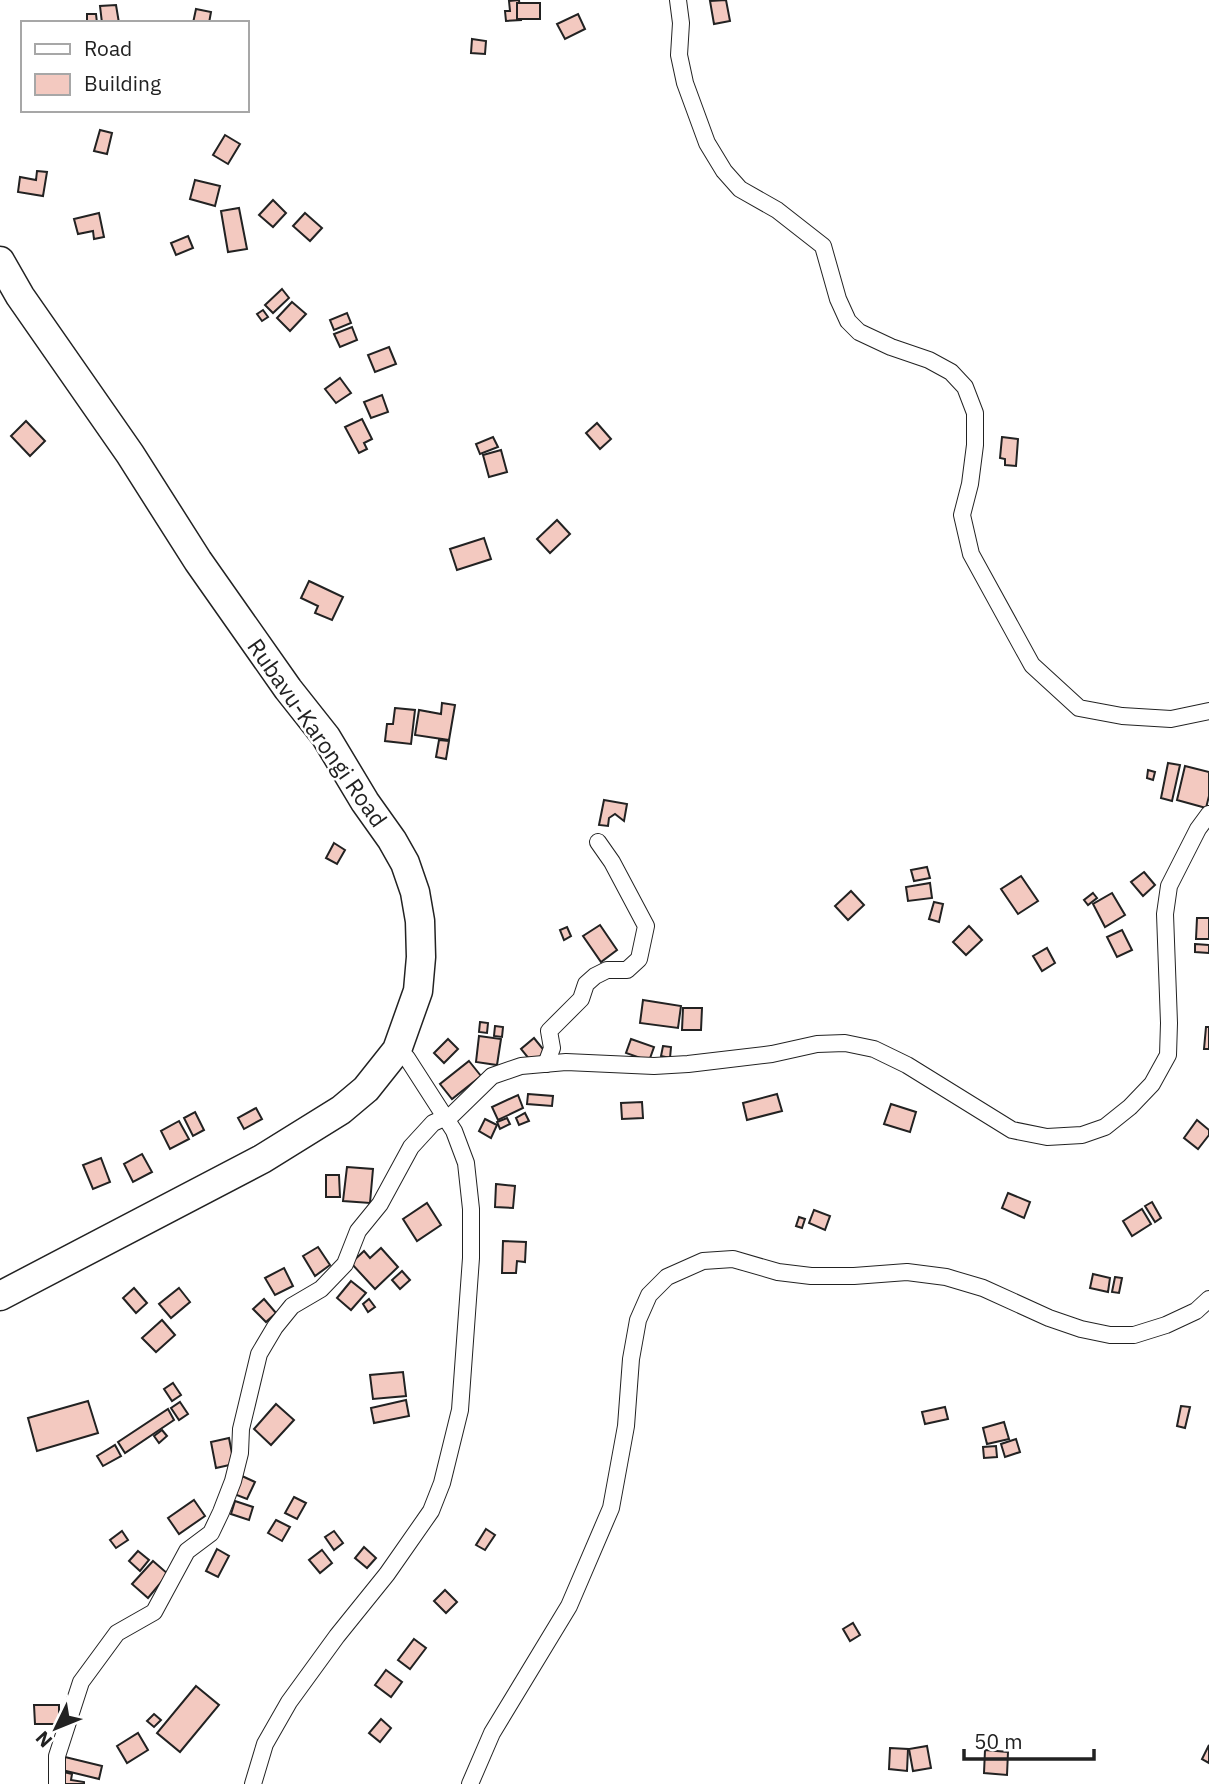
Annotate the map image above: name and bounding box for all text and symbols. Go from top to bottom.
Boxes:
legend [21,21,248,112]
text: Road [84,34,132,62]
text: Building [84,69,161,97]
street label: Rubavu-Karongi Road [241,632,394,833]
north arrow [21,1693,91,1763]
scale bar [964,1718,1094,1762]
text: N [30,1726,57,1753]
text: 50 m [974,1727,1023,1755]

